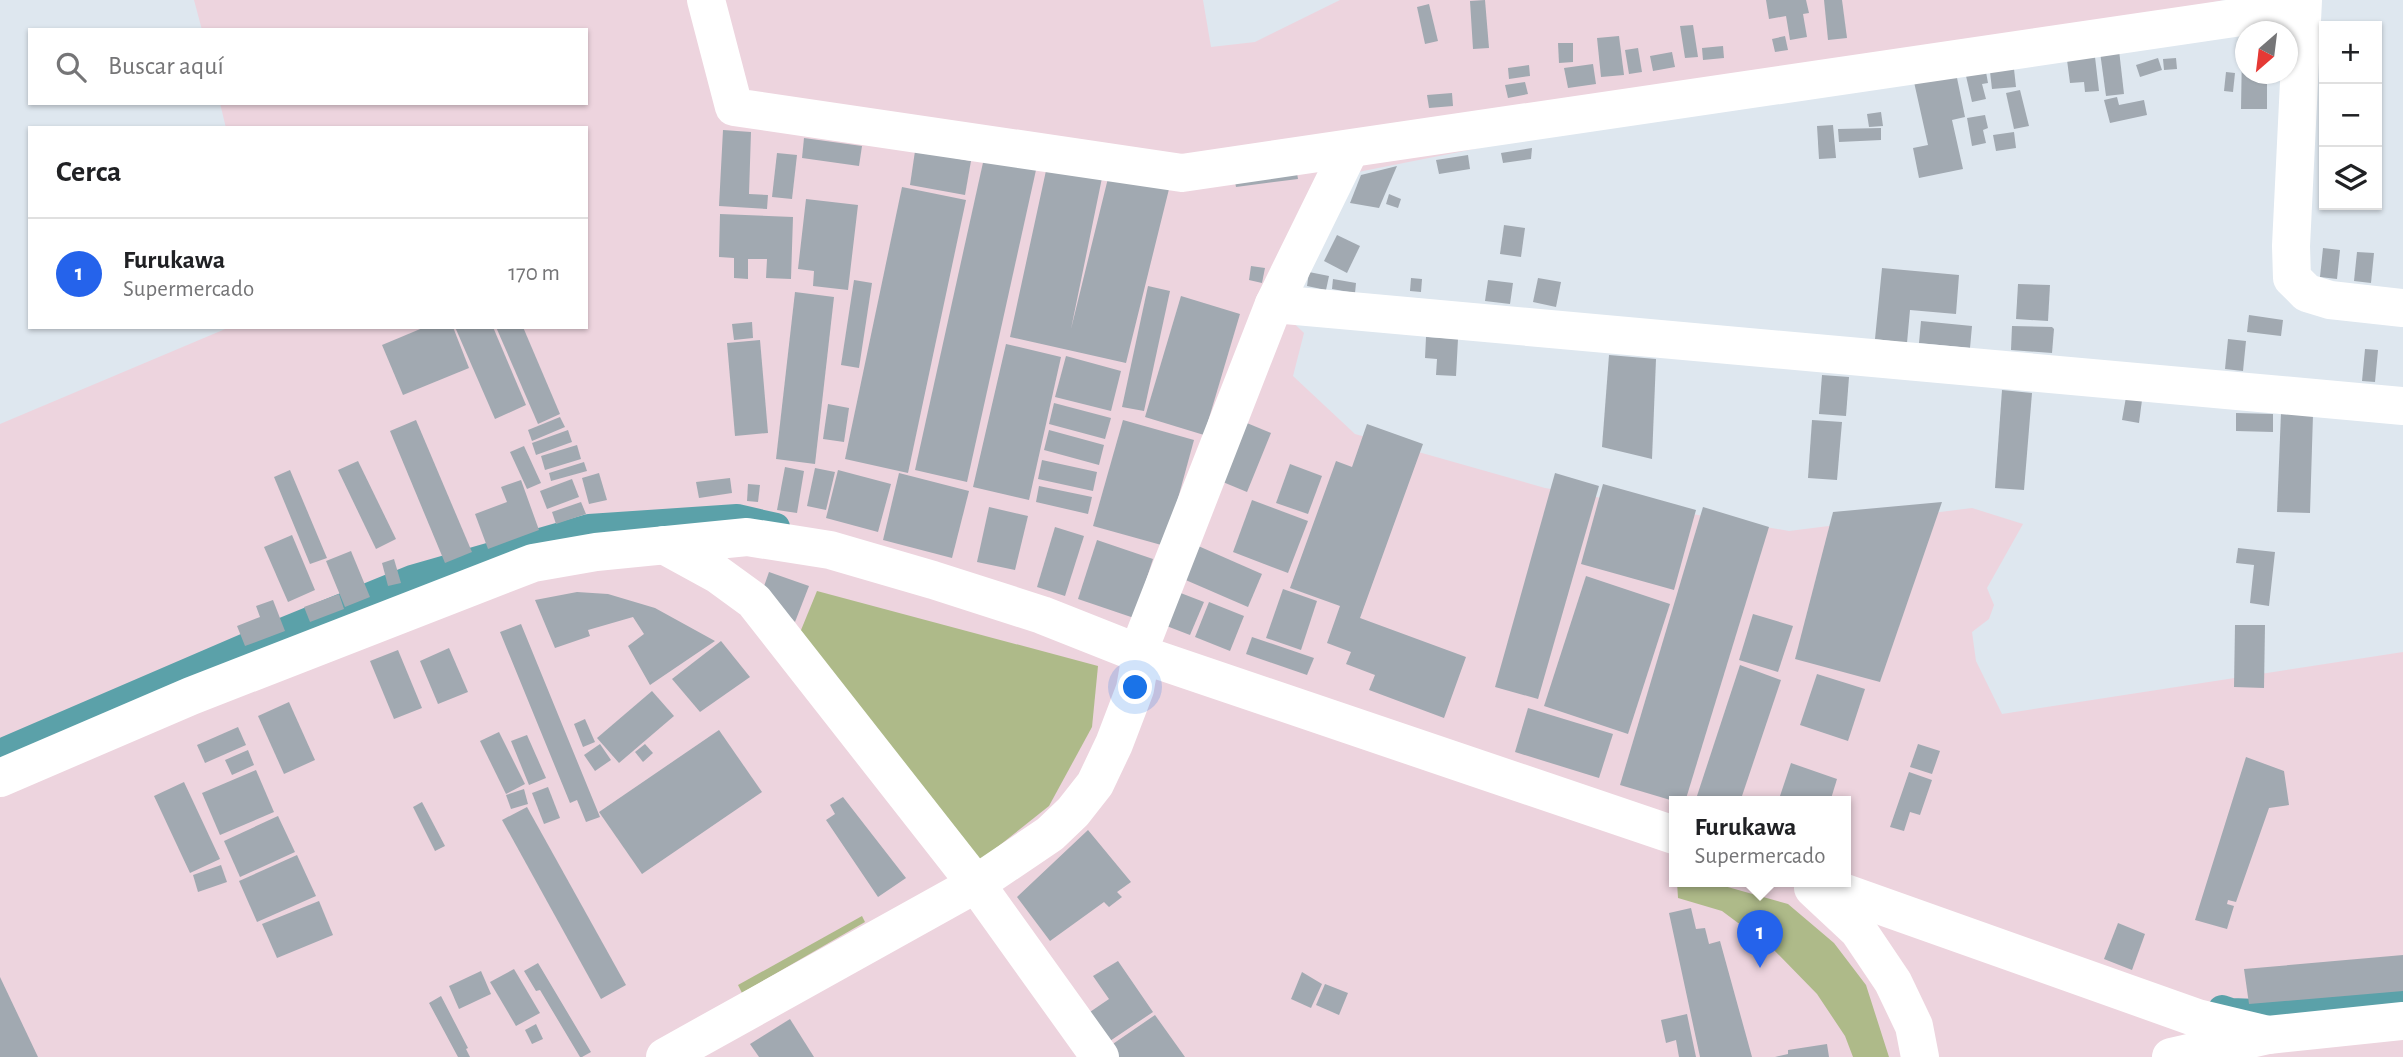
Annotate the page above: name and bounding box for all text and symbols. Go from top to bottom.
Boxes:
north arrow [2235,21,2298,84]
map controls [2319,21,2382,210]
button: + [2319,21,2382,84]
search box [28,28,588,105]
icon: search [52,48,90,86]
text: Buscar aquí [108,53,224,79]
button: − [2319,84,2382,147]
button: layers [2319,147,2382,210]
text: Cerca [56,157,121,187]
text: Furukawa [123,247,225,273]
text: 1 [75,262,83,285]
text: 170 m [508,262,560,285]
text: Supermercado [123,278,254,301]
your location [1118,670,1152,704]
popup [1669,796,1851,887]
text: Furukawa [1694,814,1797,840]
text: Supermercado [1694,845,1826,868]
pin: 1 [1737,910,1783,968]

